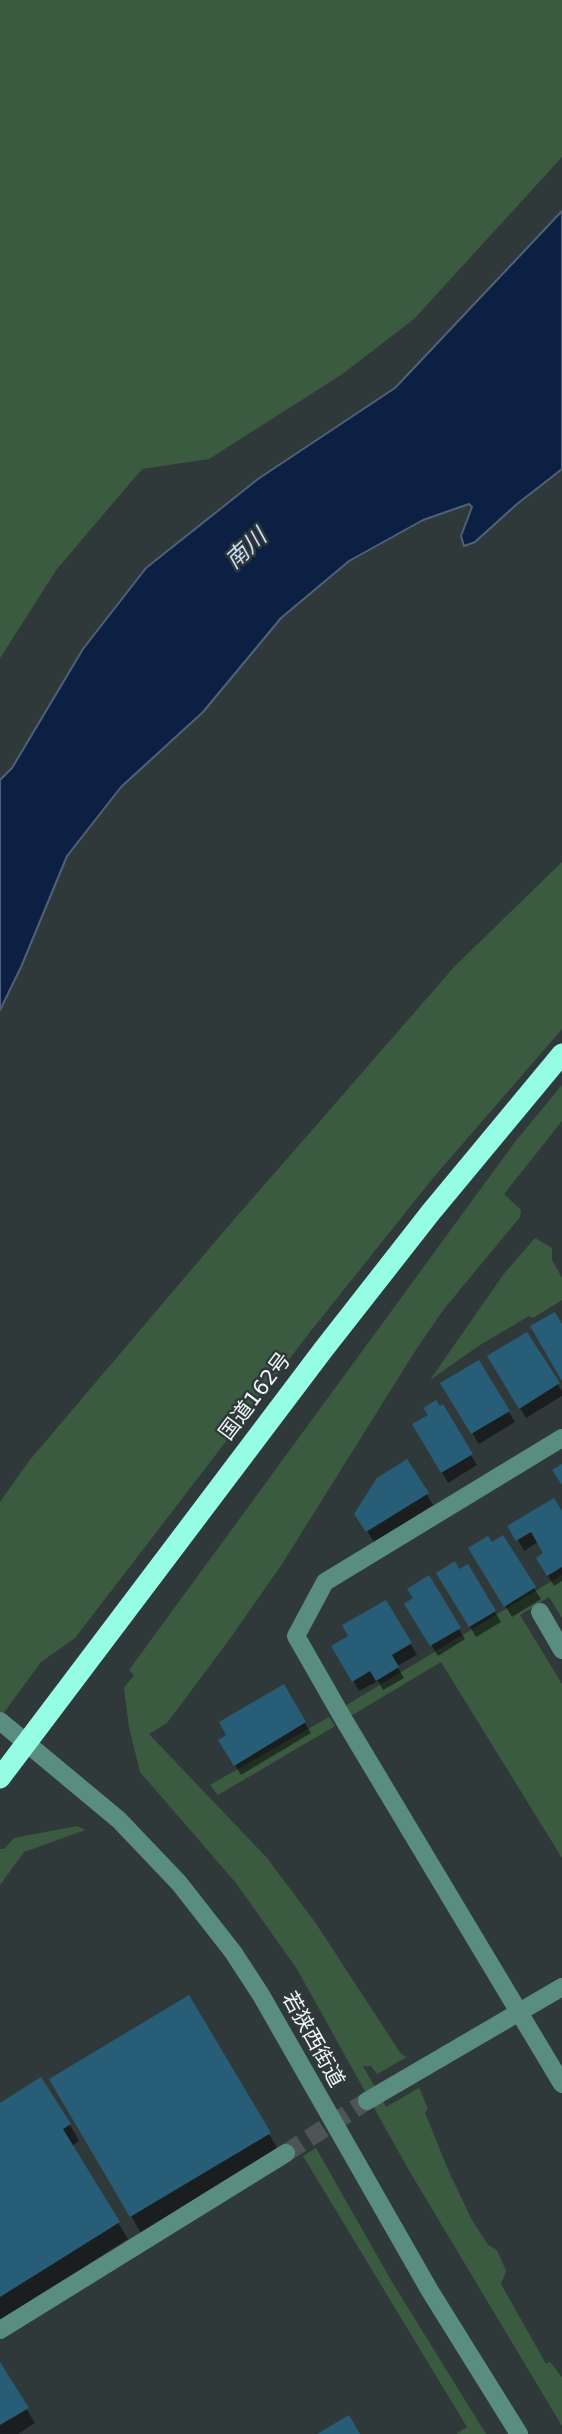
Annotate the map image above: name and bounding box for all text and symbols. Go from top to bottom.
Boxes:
water label: 南川 [221,524,273,576]
street label: 国道162号 [215,1348,297,1446]
street label: 若狭西街道 [276,1988,348,2092]

